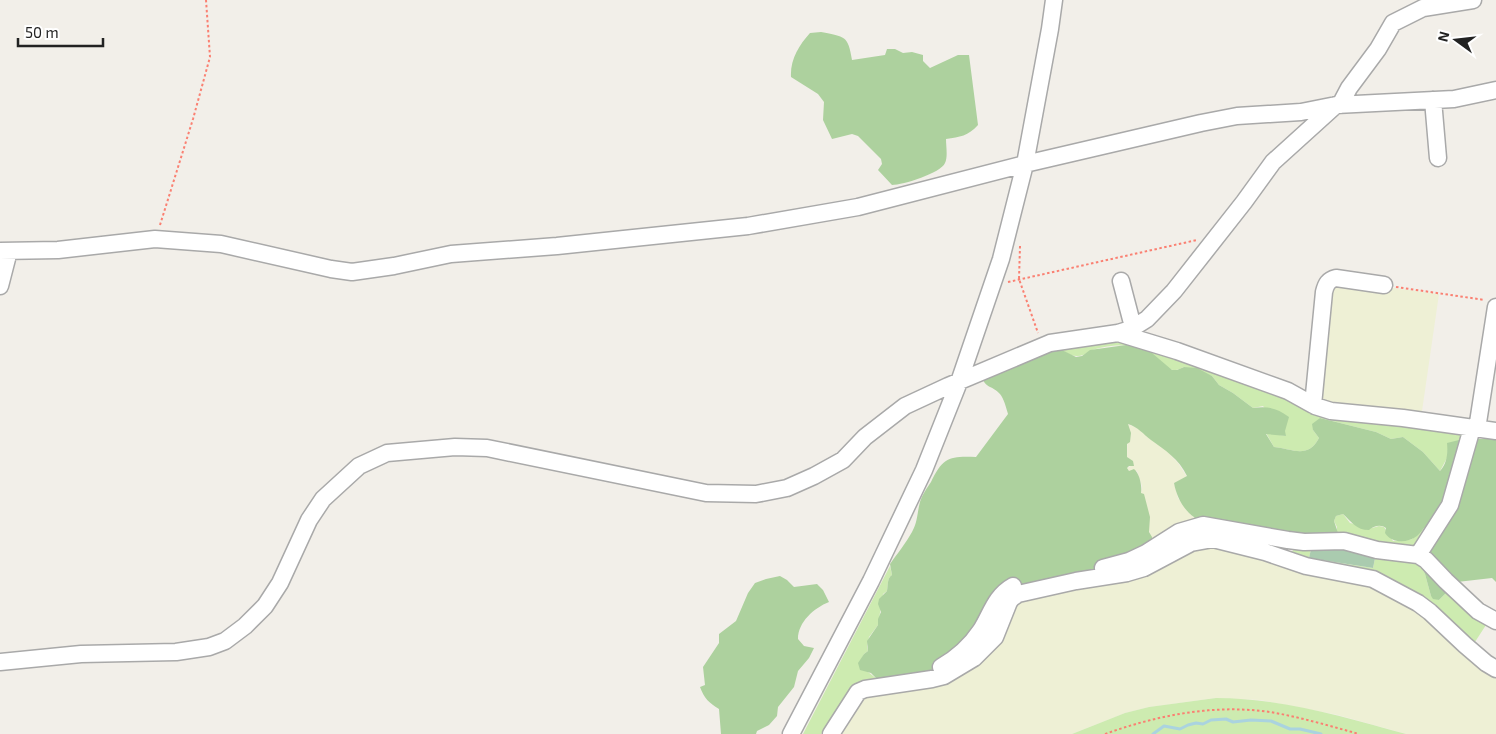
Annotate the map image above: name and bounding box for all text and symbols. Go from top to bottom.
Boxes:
scale bar [18,15,102,47]
north arrow [1431,15,1481,65]
text: 50 m [25,23,59,41]
text: N [1433,29,1452,44]

